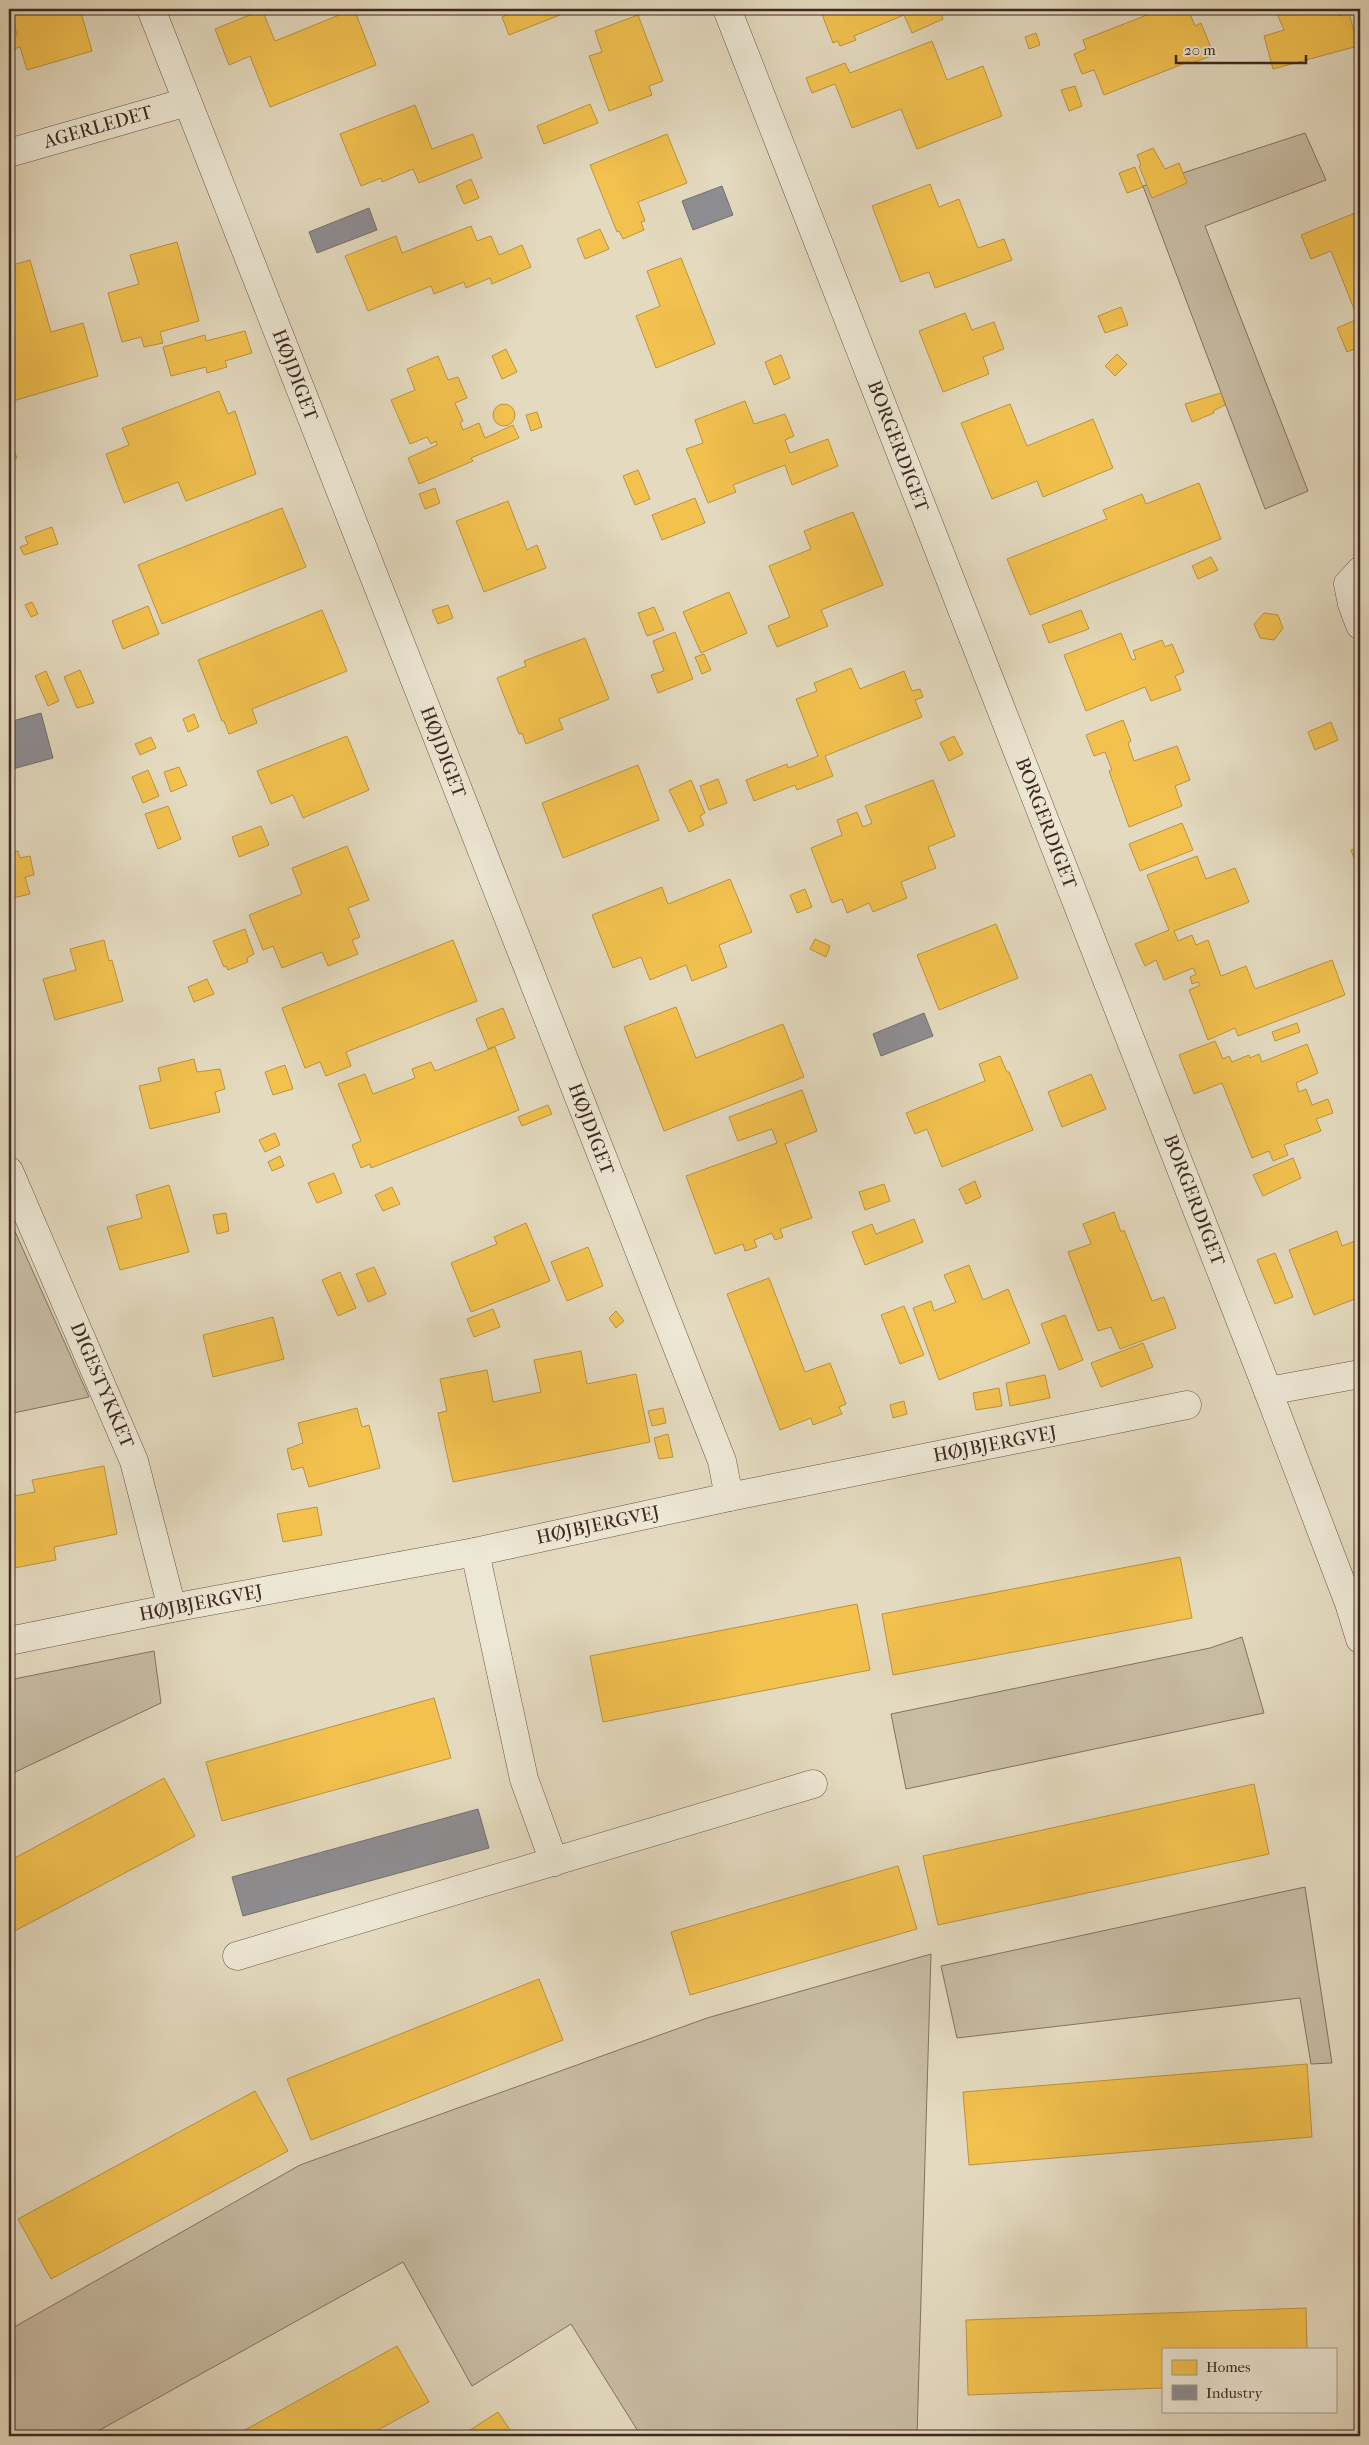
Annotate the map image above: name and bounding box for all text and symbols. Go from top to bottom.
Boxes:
scale bar [1176,32,1306,64]
text: 20 m [1184,41,1216,59]
street label: AGERLEDET [40,101,155,153]
street label: HØJDIGET [268,326,323,424]
street label: BORGERDIGET [863,377,933,515]
street label: HØJDIGET [416,703,471,801]
street label: BORGERDIGET [1011,754,1081,892]
street label: HØJDIGET [564,1080,619,1178]
street label: BORGERDIGET [1159,1131,1229,1269]
street label: DIGESTYKKET [66,1319,138,1451]
street label: HØJBJERGVEJ [931,1421,1059,1467]
street label: HØJBJERGVEJ [534,1501,662,1549]
street label: HØJBJERGVEJ [137,1580,265,1626]
legend [1162,2348,1336,2412]
text: Homes [1206,2358,1251,2376]
text: Industry [1206,2384,1263,2402]

